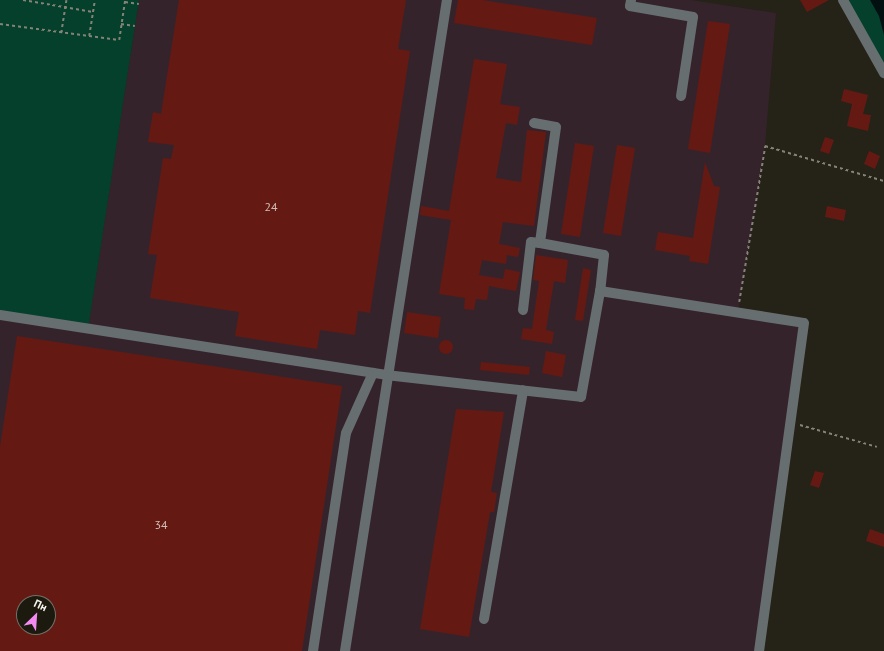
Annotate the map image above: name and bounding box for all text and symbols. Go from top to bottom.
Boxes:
house number: 24 [264,200,278,214]
house number: 34 [154,518,168,532]
north arrow [16,595,56,635]
text: Пн [32,596,49,614]

